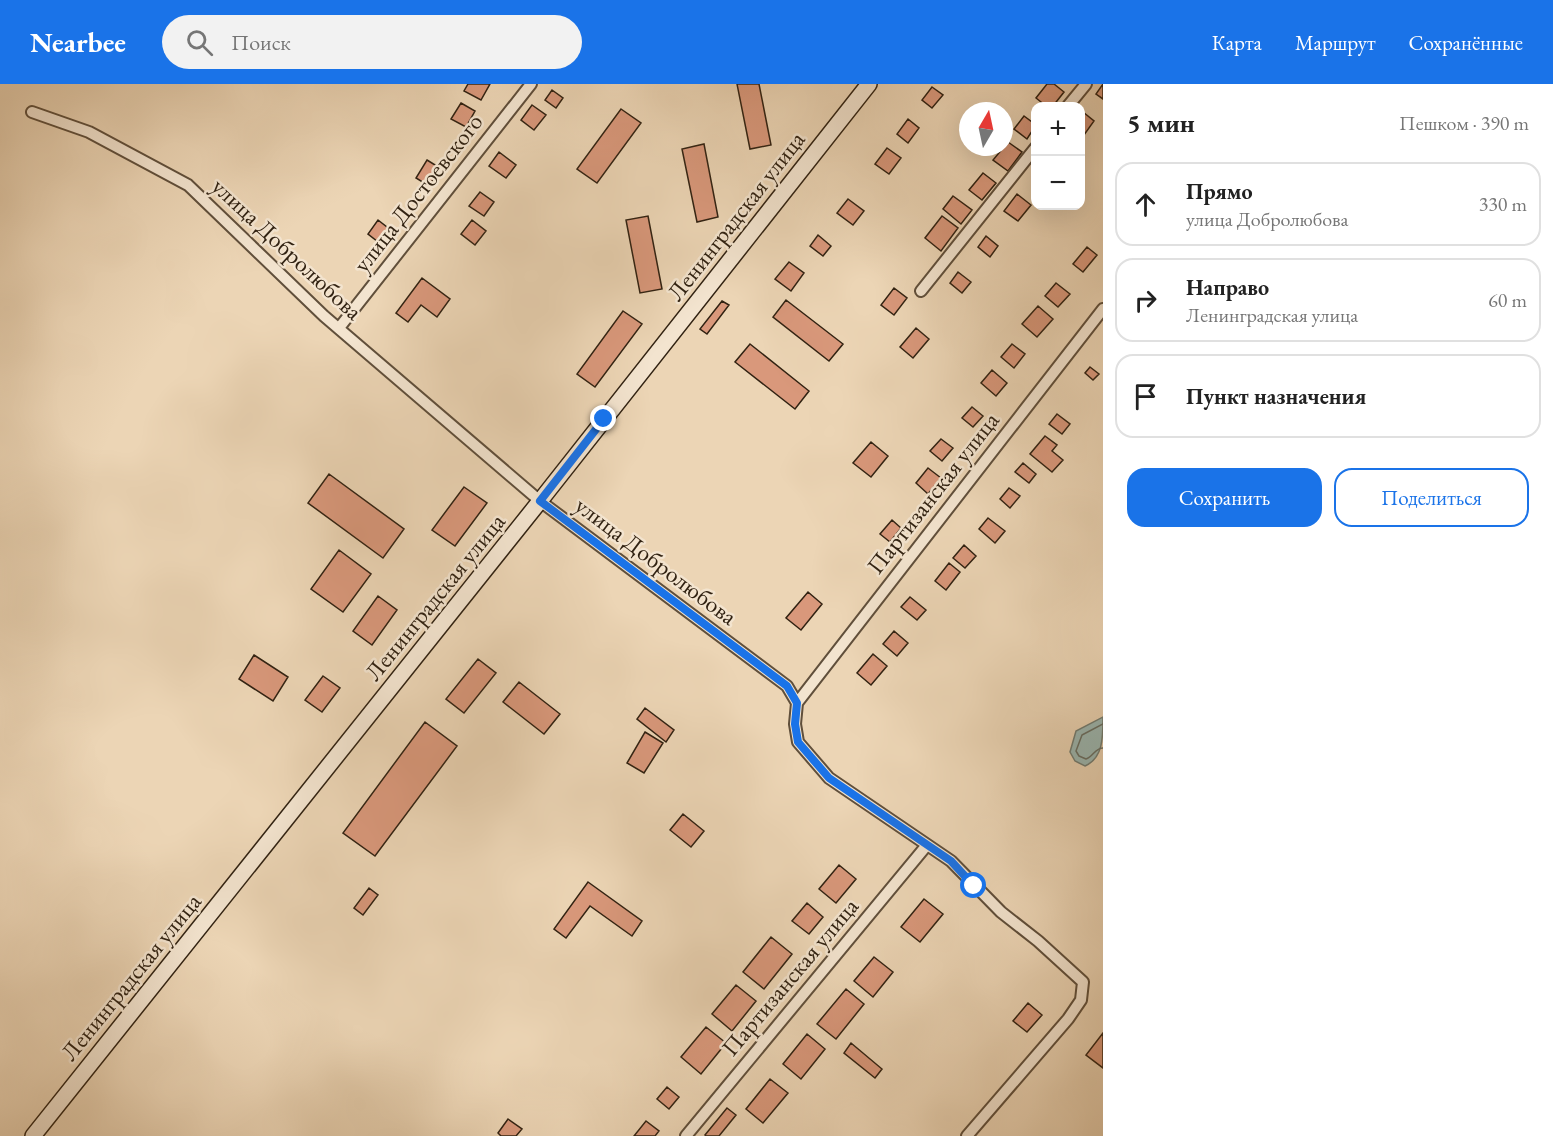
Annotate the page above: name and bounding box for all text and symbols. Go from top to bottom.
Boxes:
search box [162,15,582,69]
text: Nearbee [30,24,126,60]
icon: search [183,26,216,59]
text: Поиск [231,28,291,57]
text: Карта [1212,29,1262,56]
text: Маршрут [1295,29,1376,56]
text: Сохранённые [1409,29,1523,56]
north arrow [959,102,1013,156]
map controls [1031,102,1085,210]
button: + [1031,102,1085,156]
text: 5 мин [1127,106,1195,140]
street label: улица Достоевского [346,107,489,278]
text: Пешком · 390 m [1399,110,1529,136]
street label: Ленинградская улица [660,124,812,307]
button: − [1031,156,1085,210]
street label: улица Добролюбова [205,171,370,327]
text: Прямо [1186,177,1253,206]
icon: ahead [1129,188,1162,221]
text: 330 m [1479,191,1527,217]
text: улица Добролюбова [1186,206,1349,232]
text: Направо [1186,273,1269,302]
icon: right [1129,284,1162,317]
text: 60 m [1488,287,1527,313]
text: Ленинградская улица [1186,302,1358,328]
icon: arrive [1129,380,1162,413]
text: Пункт назначения [1186,382,1366,411]
route end [590,405,616,431]
street label: Партизанская улица [860,405,1006,580]
button: Сохранить [1127,468,1322,527]
button: Поделиться [1334,468,1529,527]
street label: улица Добролюбова [569,490,744,632]
street label: Ленинградская улица [358,506,512,687]
route start [960,872,986,898]
street label: Ленинградская улица [54,886,208,1067]
street label: Партизанская улица [714,891,865,1062]

